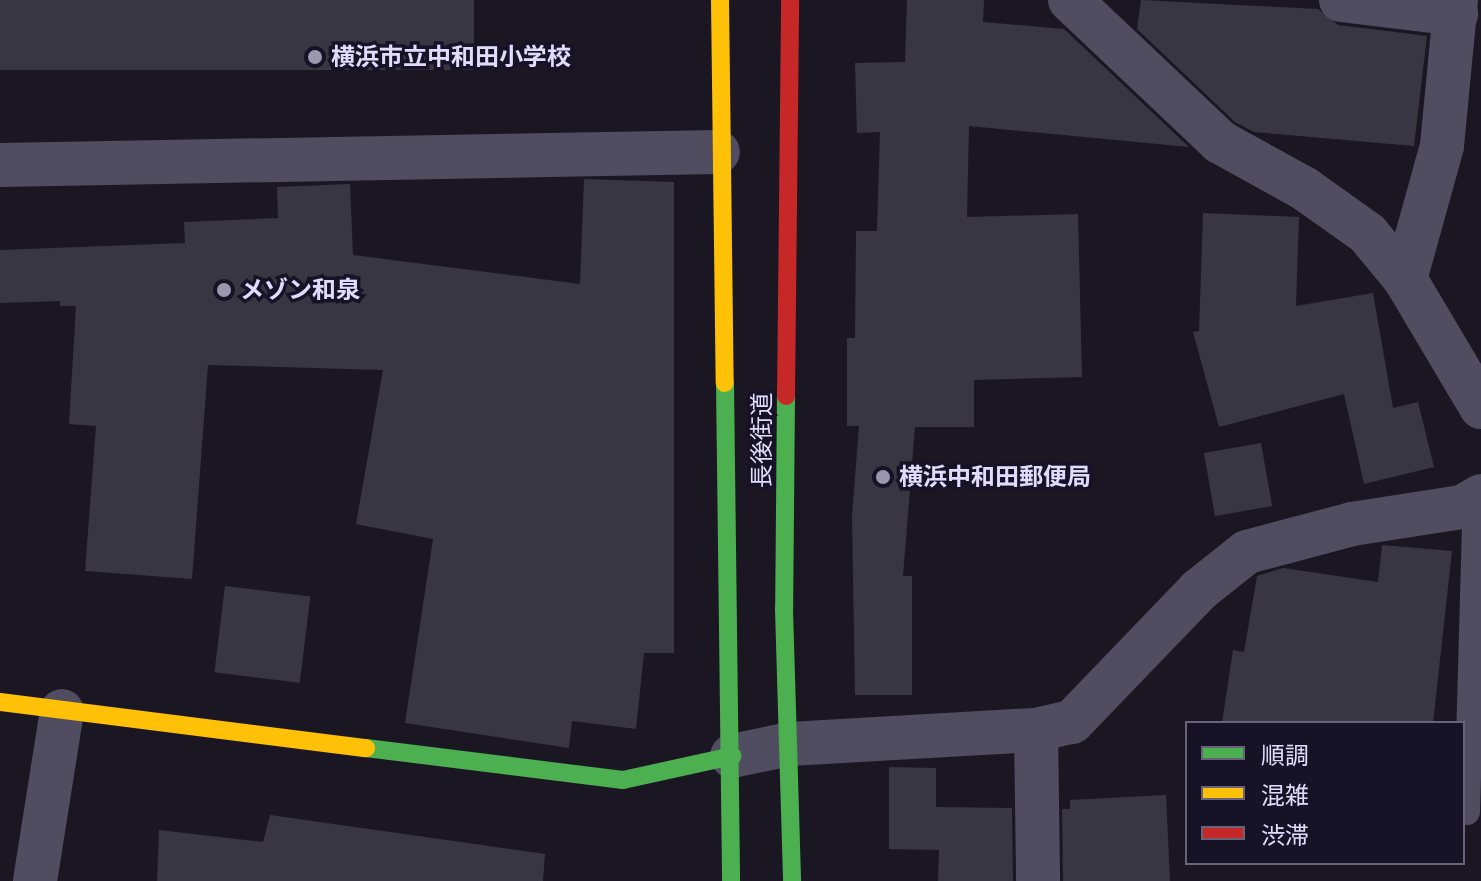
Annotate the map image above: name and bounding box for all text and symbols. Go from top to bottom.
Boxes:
place label: 横浜市立中和田小学校 [331,43,571,71]
marker: 横浜市立中和田小学校 [306,48,324,66]
place label: メゾン和泉 [240,276,360,304]
marker: メゾン和泉 [215,281,233,299]
street label: 長後街道 [748,392,776,488]
place label: 横浜中和田郵便局 [899,463,1091,491]
marker: 横浜中和田郵便局 [874,468,892,486]
legend [1185,721,1465,865]
text: 順調 [1261,742,1309,769]
text: 混雑 [1261,782,1309,809]
text: 渋滞 [1261,822,1309,849]

